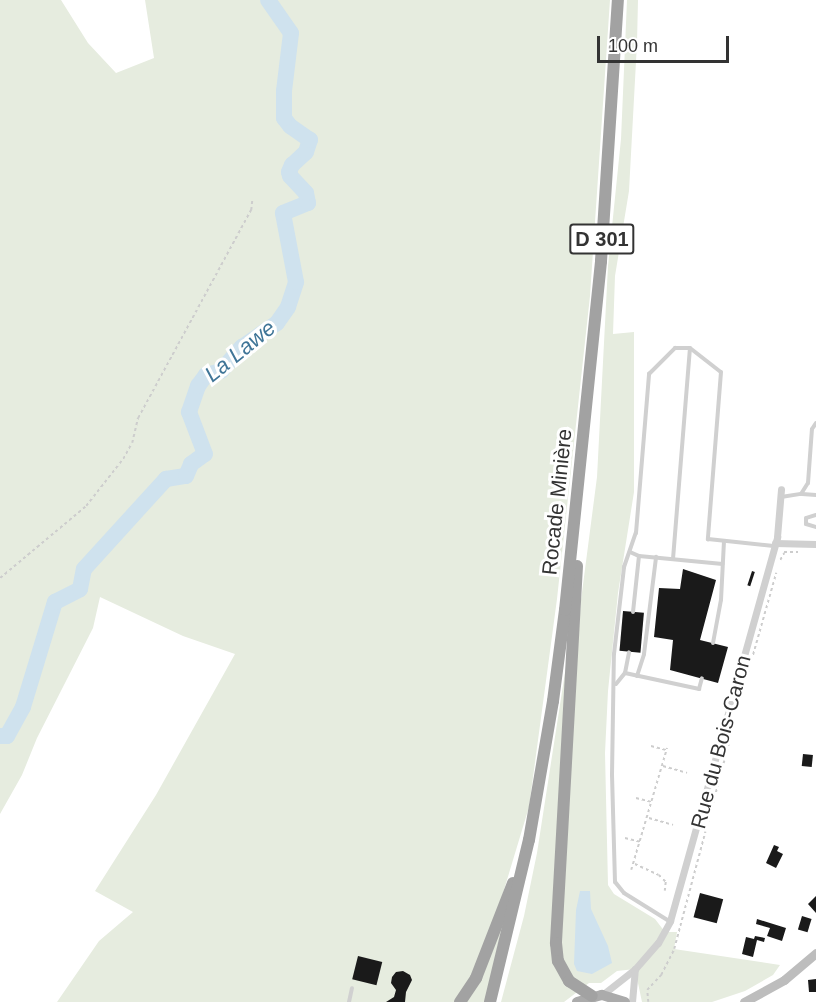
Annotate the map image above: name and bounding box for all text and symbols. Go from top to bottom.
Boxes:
scale bar [600,24,732,62]
text: 100 m [608,36,658,56]
road number: D 301 [569,222,635,256]
water label: La Lawe [199,315,281,387]
street label: Rocade Minière [537,428,577,576]
street label: Rue du Bois-Caron [686,652,756,832]

